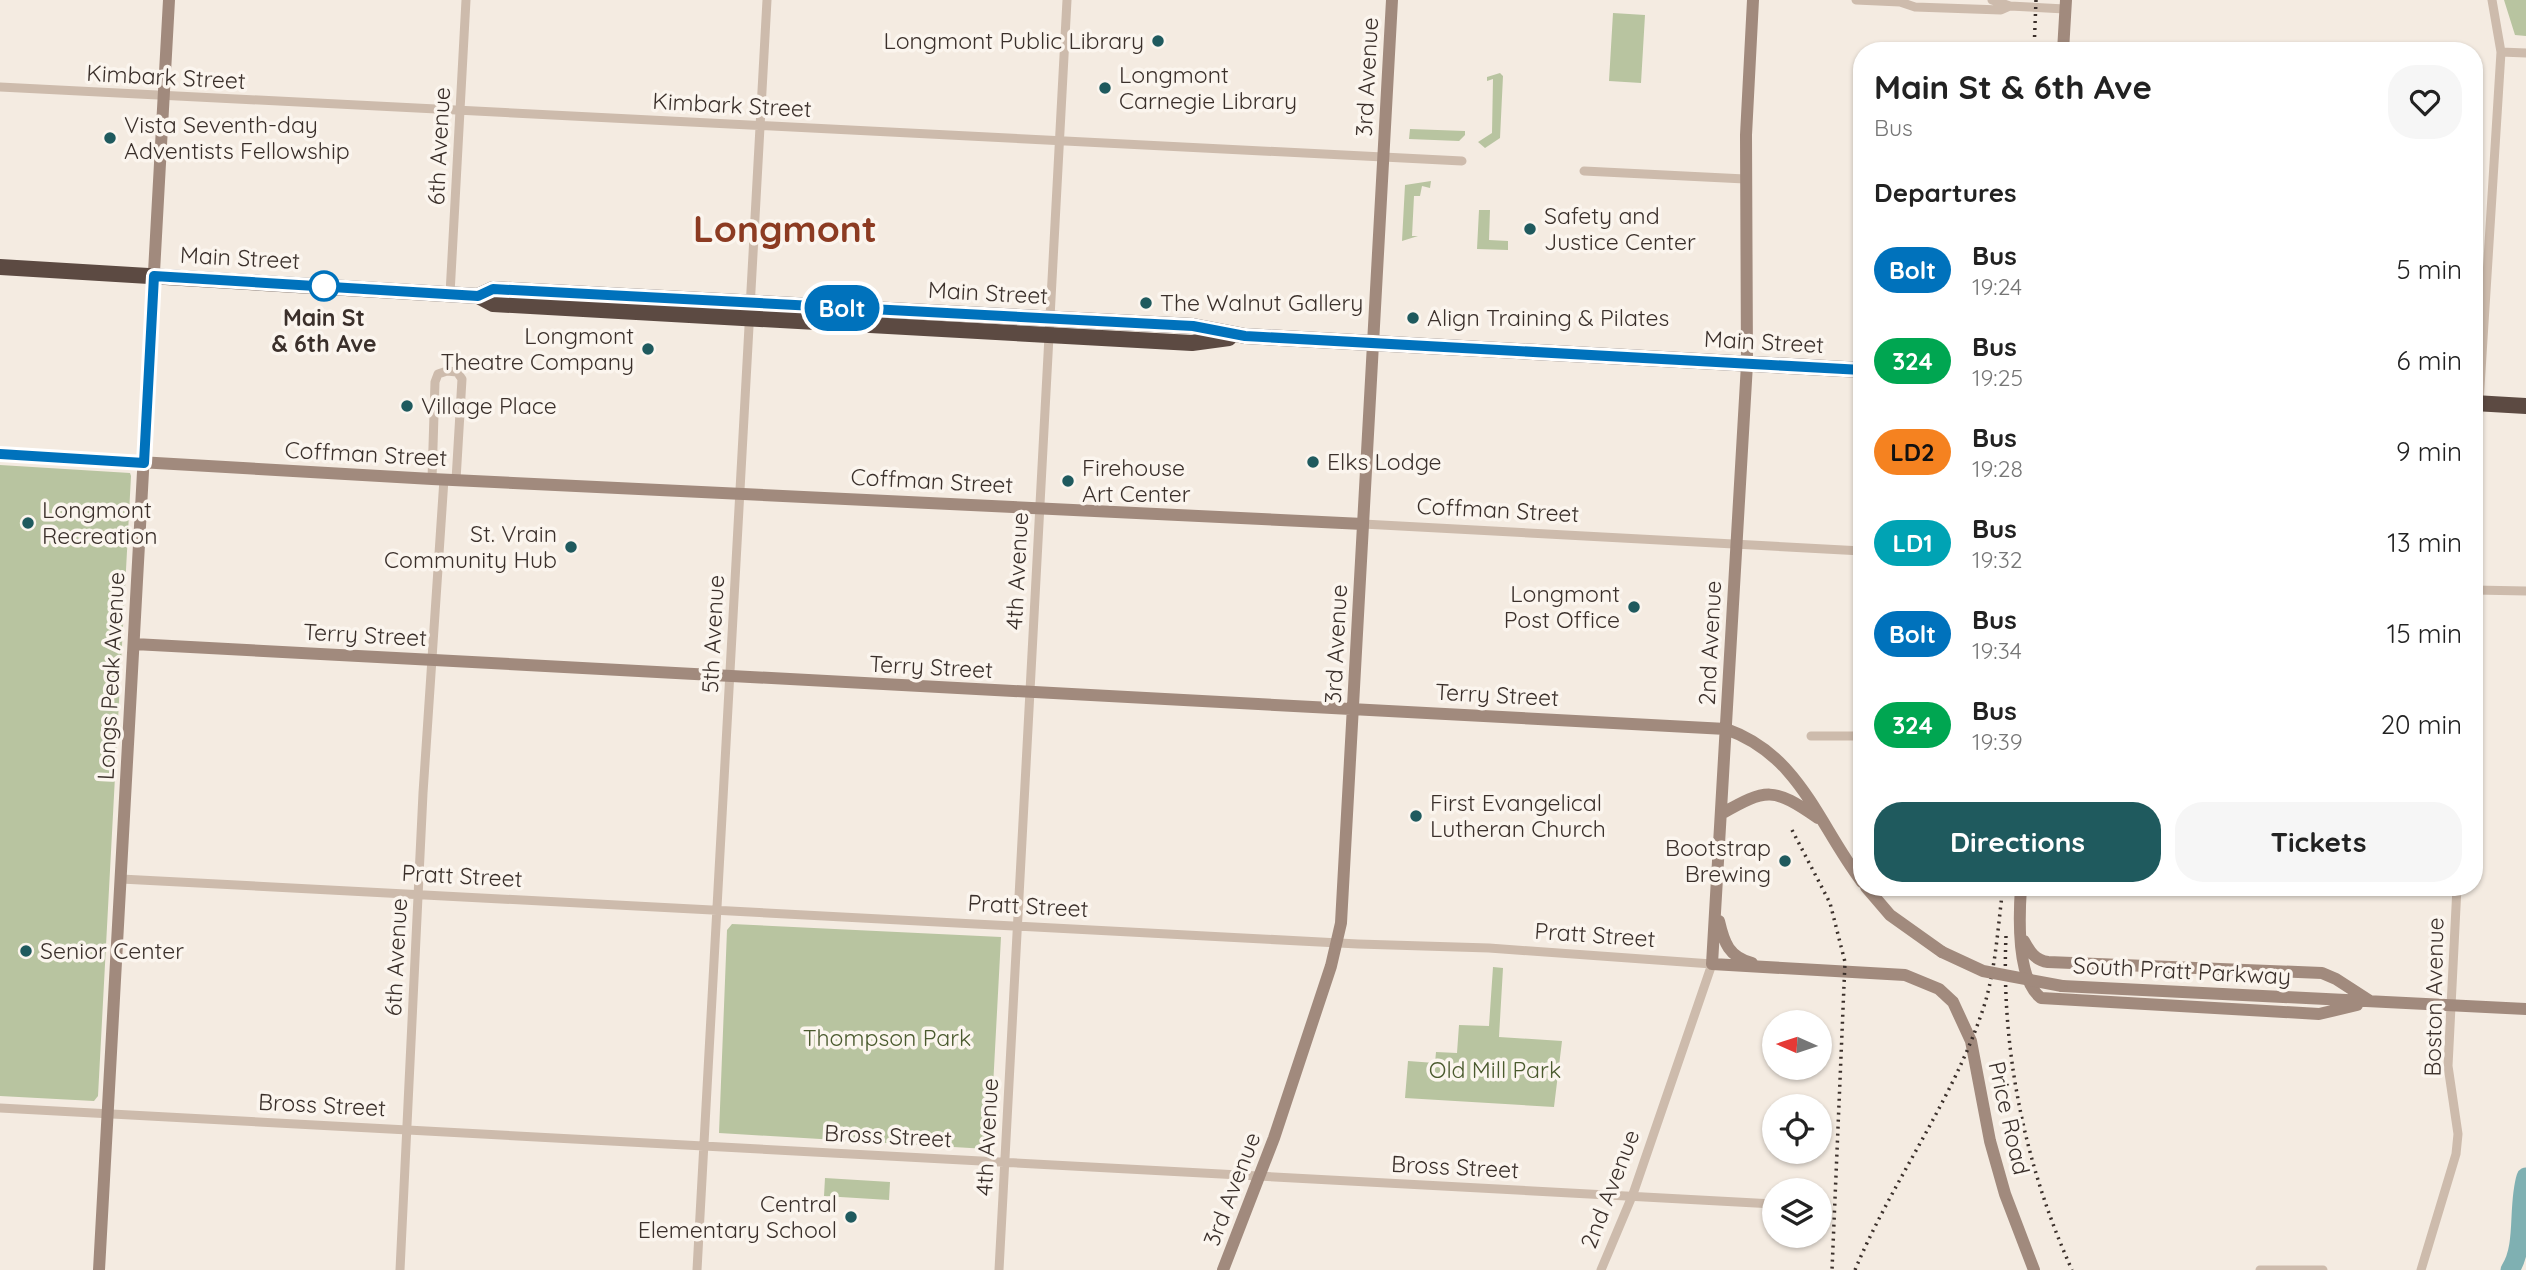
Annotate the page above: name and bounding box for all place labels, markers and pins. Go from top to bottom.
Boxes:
place label: Longmont Public Library [883,26,1144,55]
marker: Longmont Public Library [1150,33,1166,49]
place label: Longmont Carnegie Library [1119,60,1297,115]
marker: Longmont Carnegie Library [1097,80,1113,96]
place label: Vista Seventh-day Adventists Fellowship [124,110,350,165]
marker: Vista Seventh-day Adventists Fellowship [102,130,118,146]
place label: Safety and Justice Center [1544,201,1696,256]
marker: Safety and Justice Center [1522,221,1538,237]
marker: Main St & 6th Ave [309,271,339,301]
place label: The Walnut Gallery [1160,288,1363,317]
marker: The Walnut Gallery [1138,295,1154,311]
place label: Main St & 6th Ave [271,303,377,358]
place label: Align Training & Pilates [1427,303,1669,332]
marker: Align Training & Pilates [1405,310,1421,326]
place label: Longmont Theatre Company [441,321,634,376]
marker: Longmont Theatre Company [640,341,656,357]
place label: Village Place [421,391,557,420]
marker: Village Place [399,398,415,414]
place label: Elks Lodge [1327,447,1442,476]
place label: Firehouse Art Center [1082,453,1191,508]
marker: Elks Lodge [1305,454,1321,470]
marker: Firehouse Art Center [1060,473,1076,489]
place label: Longmont Recreation [42,495,157,550]
marker: Longmont Recreation [20,515,36,531]
place label: St. Vrain Community Hub [384,519,557,574]
marker: St. Vrain Community Hub [563,539,579,555]
place label: Longmont Post Office [1504,579,1620,634]
marker: Longmont Post Office [1626,599,1642,615]
place label: First Evangelical Lutheran Church [1430,788,1606,843]
marker: First Evangelical Lutheran Church [1408,808,1424,824]
place label: Bootstrap Brewing [1665,833,1771,888]
marker: Bootstrap Brewing [1777,853,1793,869]
place label: Senior Center [40,936,184,965]
marker: Senior Center [18,943,34,959]
place label: Central Elementary School [638,1189,837,1244]
marker: Central Elementary School [843,1209,859,1225]

